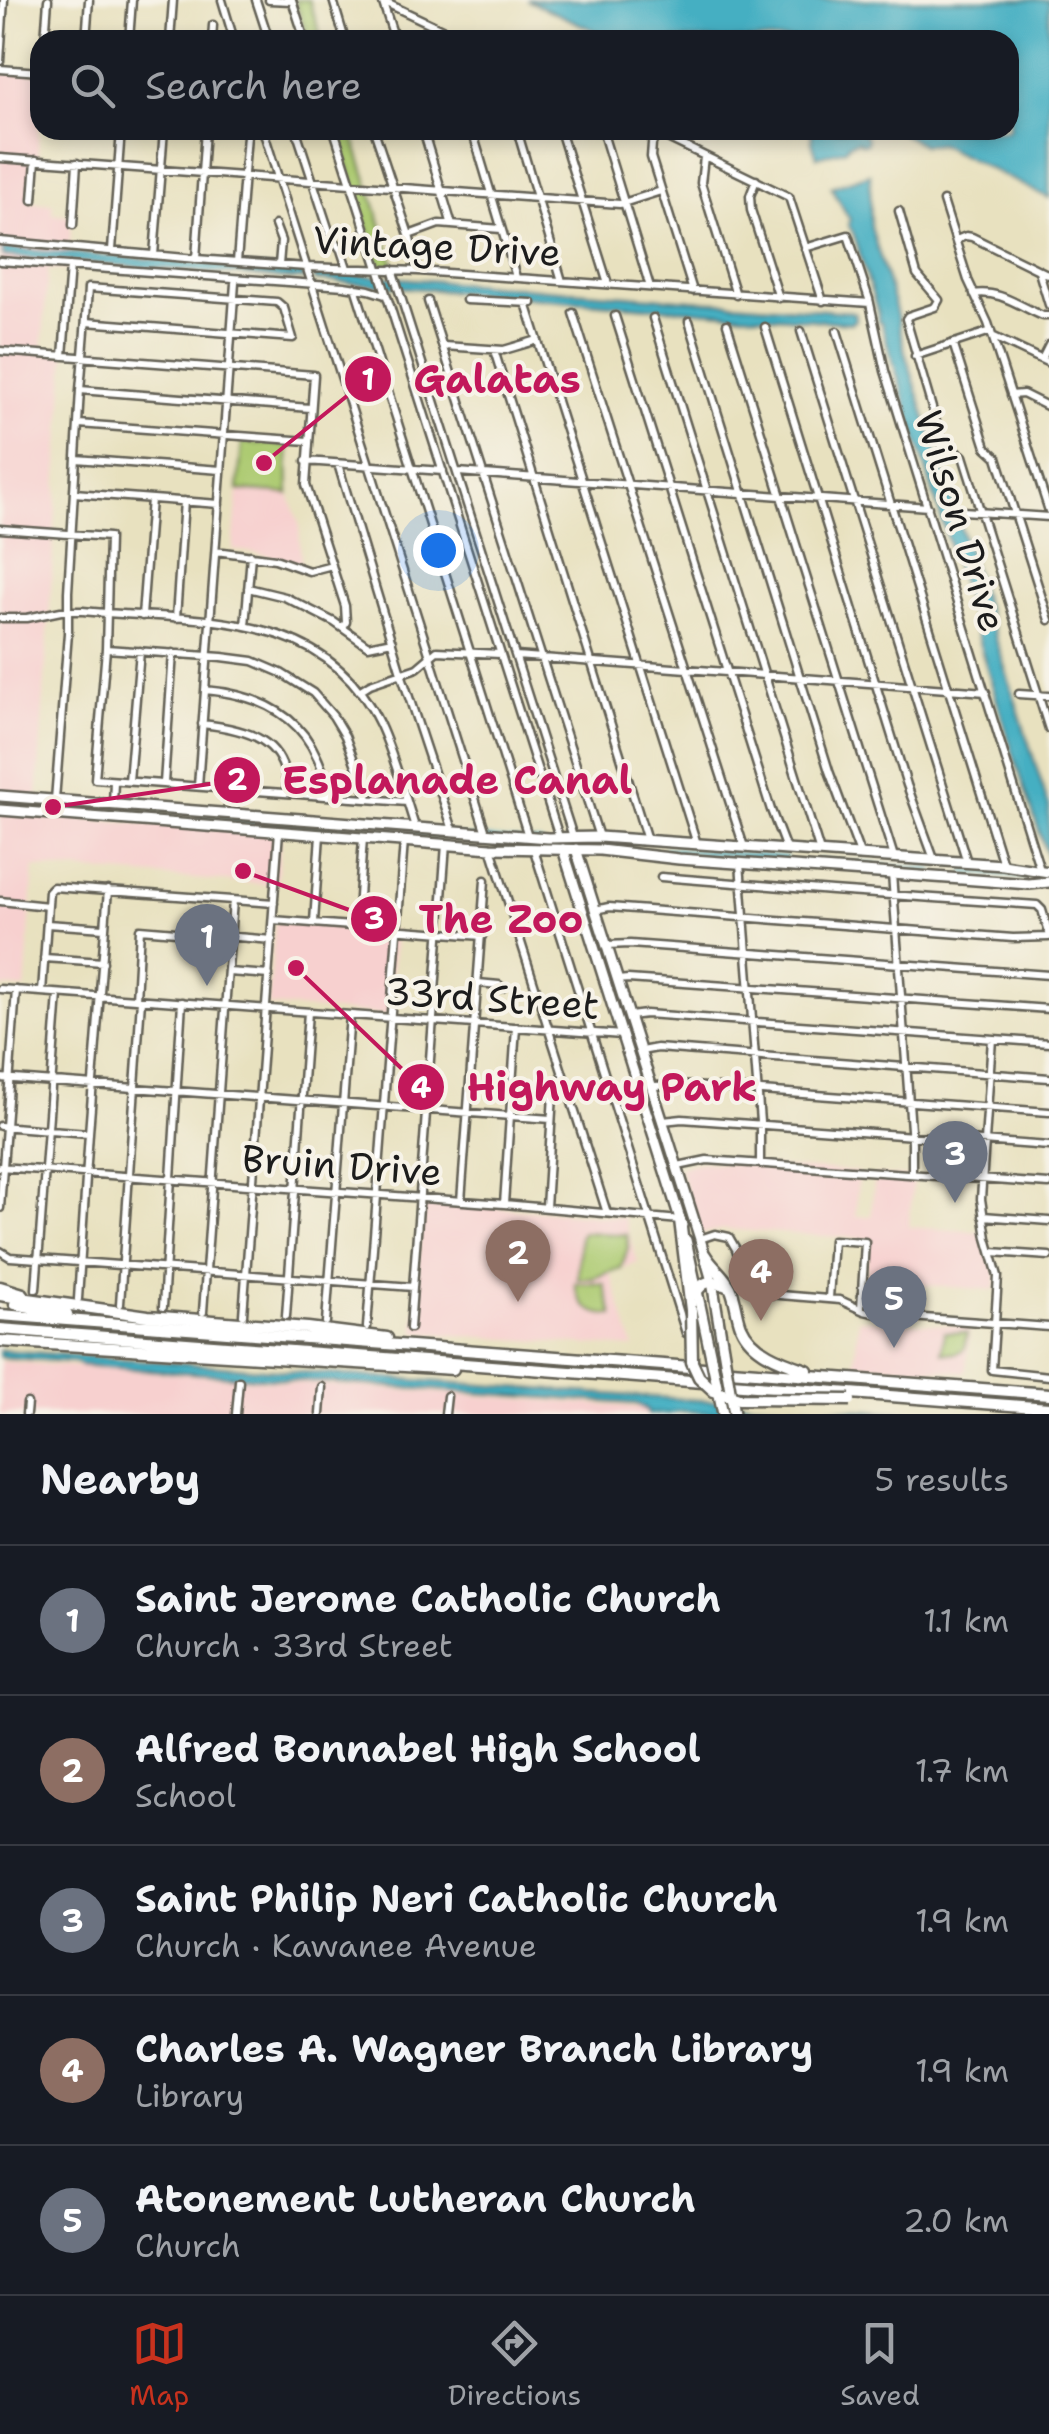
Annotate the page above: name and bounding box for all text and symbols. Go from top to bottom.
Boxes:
search box [30,30,1019,140]
icon: search [65,58,120,113]
text: Search here [145,60,362,111]
street label: Vintage Drive [312,214,562,278]
callout: Galatas [343,344,600,414]
text: Galatas [413,352,581,406]
text: 1 [361,359,375,400]
street label: Wilson Drive [903,404,1019,638]
your location [413,525,464,576]
callout: Esplanade Canal [212,745,652,815]
text: Esplanade Canal [282,753,632,807]
text: 2 [227,759,248,800]
callout: The Zoo [349,884,604,954]
text: The Zoo [418,892,584,946]
text: 3 [364,898,385,939]
pin: 1 [174,904,240,986]
street label: 33rd Street [383,965,601,1031]
callout: Highway Park [396,1052,777,1122]
text: Highway Park [467,1060,757,1114]
text: 4 [411,1067,432,1108]
pin: 3 [922,1120,988,1203]
street label: Bruin Drive [240,1133,444,1197]
pin: 2 [486,1220,550,1302]
pin: 4 [728,1238,794,1321]
pin: 5 [862,1266,926,1348]
text: Nearby [40,1451,200,1507]
text: 5 results [874,1458,1009,1501]
text: Saint Jerome Catholic Church [135,1573,721,1624]
text: 1 [65,1599,80,1642]
text: 1.1 km [923,1599,1009,1642]
text: Church · 33rd Street [135,1624,453,1667]
text: Alfred Bonnabel High School [135,1723,701,1774]
text: 2 [61,1749,84,1792]
text: 1.7 km [915,1749,1009,1792]
text: School [135,1774,236,1817]
text: Saint Philip Neri Catholic Church [135,1873,778,1924]
text: 3 [61,1899,84,1942]
text: 1.9 km [915,1899,1009,1942]
text: Church · Kawanee Avenue [135,1924,537,1967]
text: Charles A. Wagner Branch Library [135,2023,813,2074]
text: 4 [61,2049,84,2092]
text: 1.9 km [915,2049,1009,2092]
text: Library [135,2074,244,2117]
text: Atonement Lutheran Church [135,2173,696,2224]
text: 5 [62,2199,83,2242]
text: 2.0 km [903,2199,1009,2242]
text: Church [135,2224,241,2267]
tab: Map [129,2316,189,2414]
tab: Directions [448,2316,581,2414]
tab: Saved [840,2316,920,2414]

